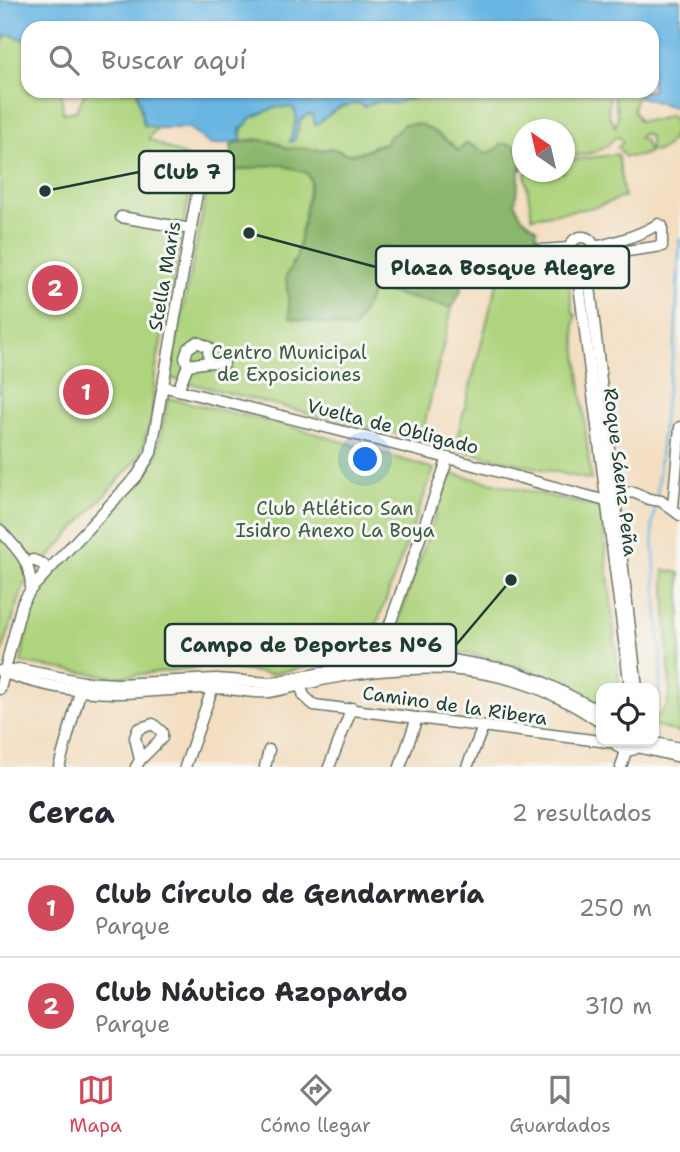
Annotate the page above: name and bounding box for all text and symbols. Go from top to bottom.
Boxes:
search box [21,21,659,98]
icon: search [45,41,83,79]
text: Buscar aquí [101,42,247,77]
north arrow [512,119,575,182]
callout: Club 7 [139,151,234,193]
text: Club 7 [153,158,221,186]
street label: Stella Maris [143,219,186,333]
callout: Plaza Bosque Alegre [376,246,629,288]
text: Plaza Bosque Alegre [391,254,616,282]
pin: 2 [32,262,78,314]
park label: Centro Municipal de Exposiciones [211,340,367,387]
pin: 1 [63,366,109,418]
street label: Roque Sáenz Peña [598,386,643,558]
street label: Vuelta de Obligado [304,393,481,460]
your location [348,442,382,476]
park label: Club Atlético San Isidro Anexo La Boya [235,496,435,543]
callout: Campo de Deportes Nº6 [165,624,456,666]
text: Campo de Deportes Nº6 [180,631,442,659]
street label: Camino de la Ribera [361,680,549,731]
map controls [596,683,659,746]
button: locate [596,683,659,746]
text: Cerca [28,792,115,833]
text: 2 resultados [512,798,652,828]
text: Club Círculo de Gendarmería [95,876,484,911]
text: 1 [46,893,56,923]
text: 250 m [579,893,652,923]
text: Parque [95,911,170,941]
text: Club Náutico Azopardo [95,974,408,1009]
text: 2 [43,991,59,1021]
text: 310 m [584,991,652,1021]
text: Parque [95,1009,170,1039]
tab: Mapa [69,1071,122,1138]
tab: Cómo llegar [260,1071,371,1138]
tab: Guardados [510,1071,611,1138]

